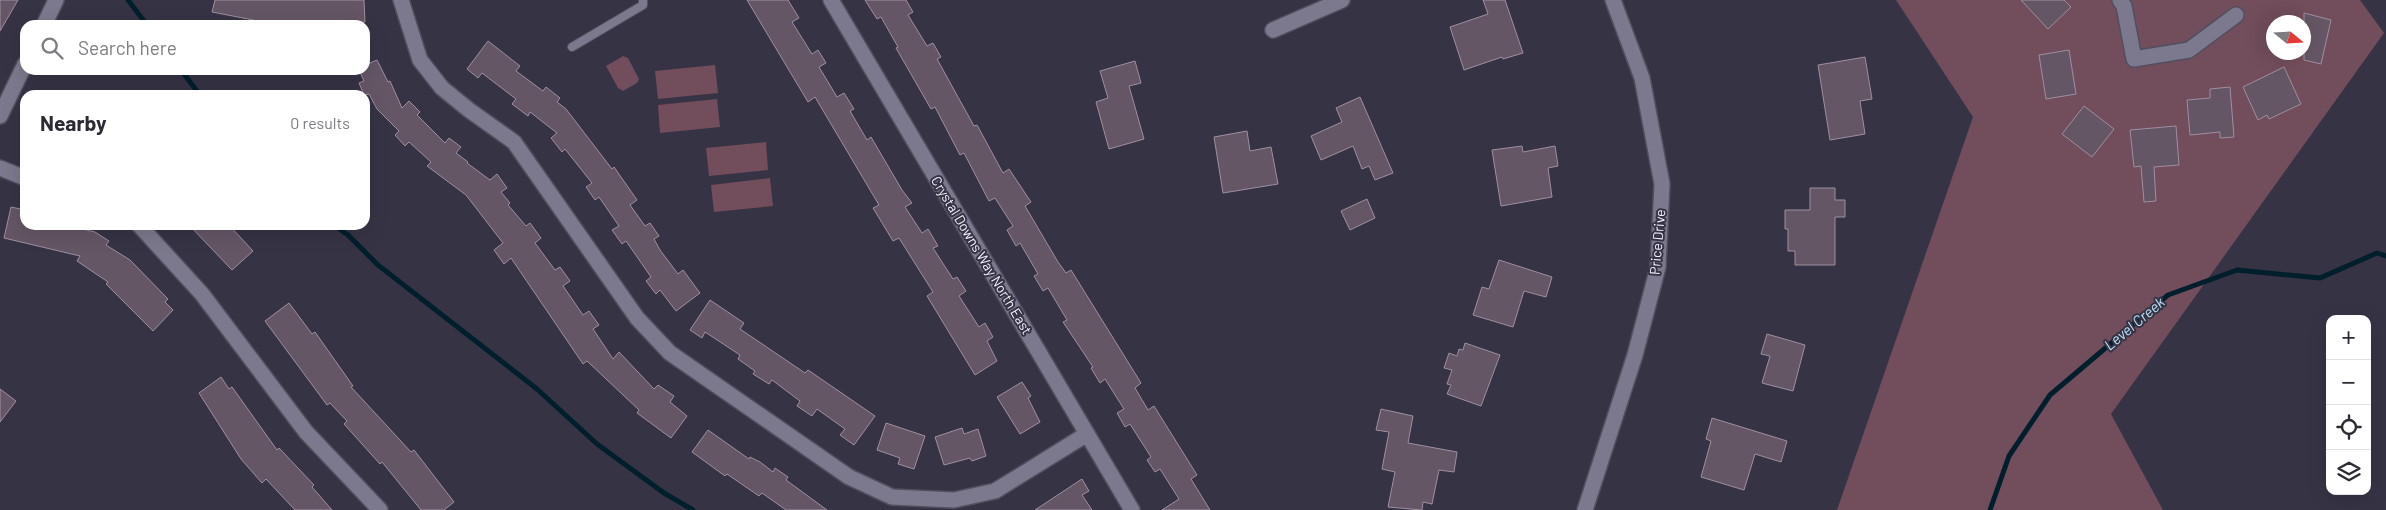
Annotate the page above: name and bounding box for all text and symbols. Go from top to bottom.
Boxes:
north arrow [2266,15,2311,60]
search box [20,20,370,75]
icon: search [38,34,66,62]
text: Search here [78,36,177,59]
text: Nearby [40,110,106,135]
text: 0 results [290,113,350,132]
street label: Crystal Downs Way North East [928,173,1036,337]
street label: Price Drive [1646,209,1668,275]
water label: Level Creek [2100,292,2168,353]
map controls [2326,315,2371,495]
button: + [2326,315,2371,360]
button: − [2326,360,2371,405]
button: locate [2326,405,2371,450]
button: layers [2326,450,2371,495]

